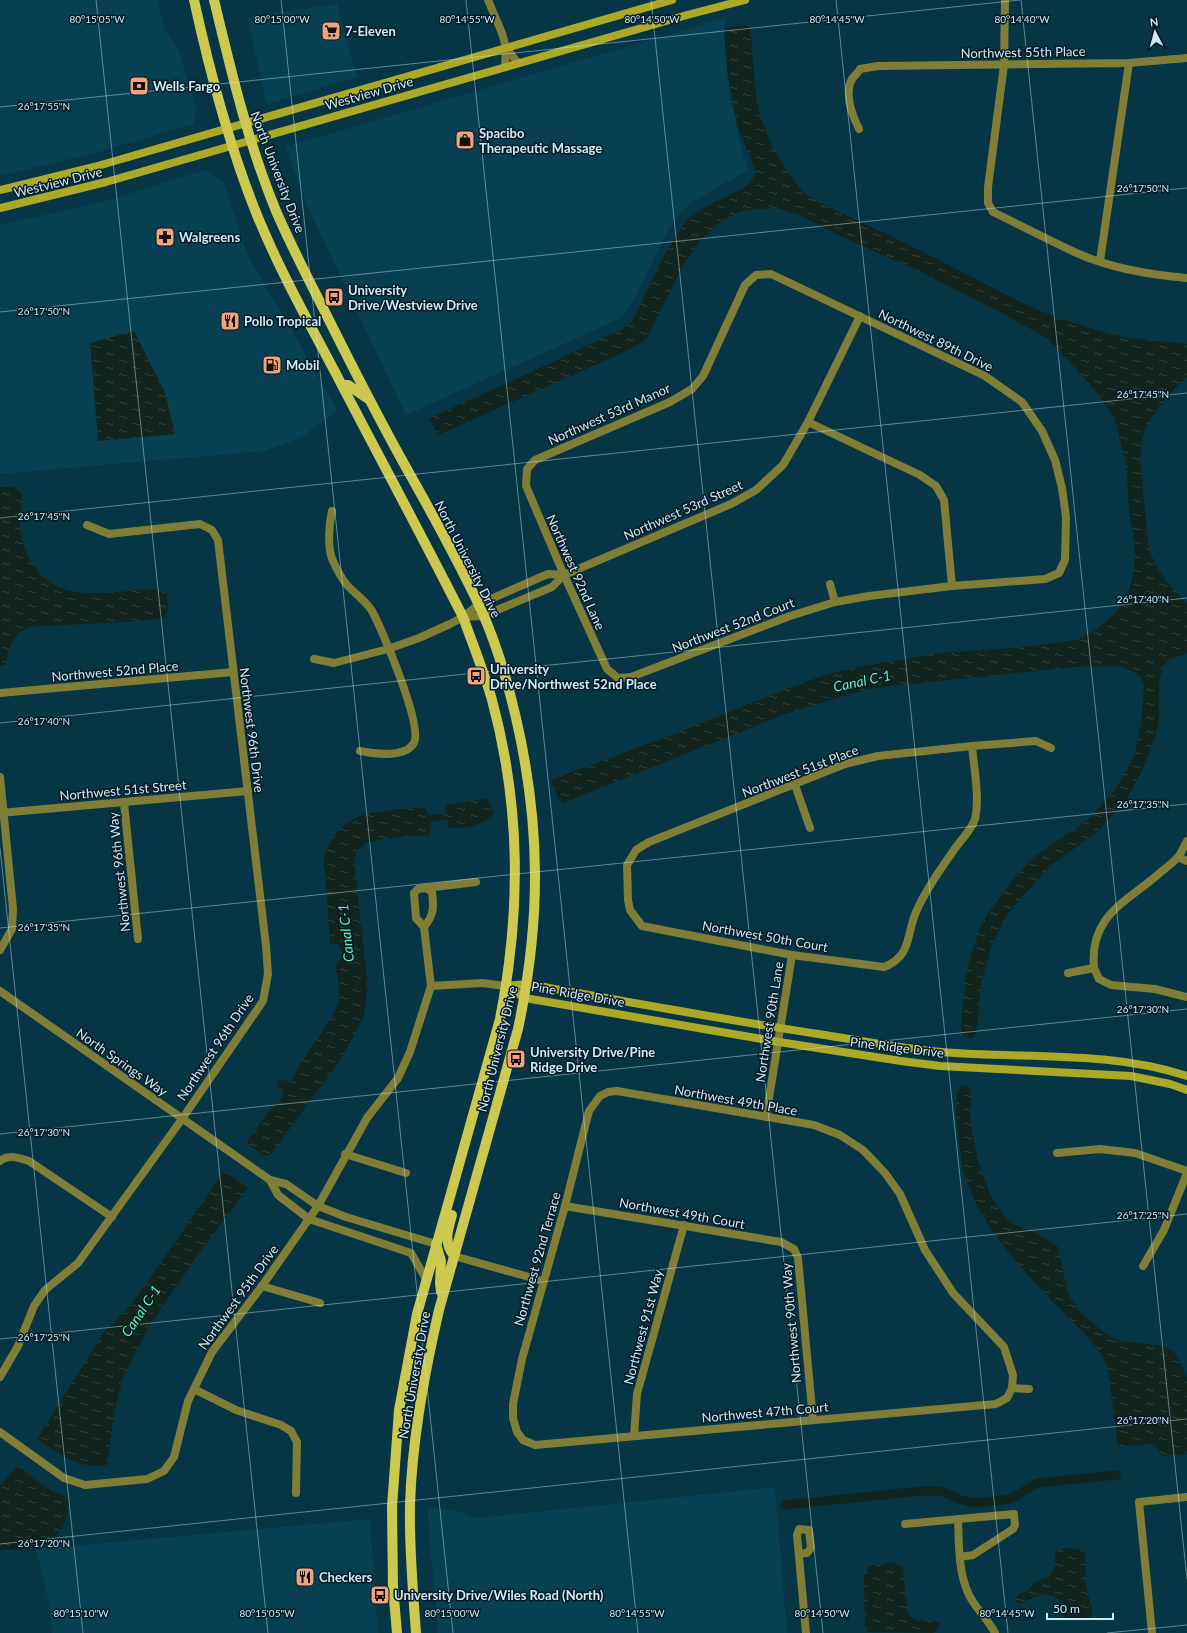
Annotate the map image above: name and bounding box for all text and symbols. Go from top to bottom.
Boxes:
north arrow [1135,12,1175,52]
text: 80°15'05"W [69,13,125,25]
text: 80°15'00"W [254,13,310,25]
text: 80°14'55"W [439,13,495,25]
text: 80°14'50"W [624,13,680,25]
text: 80°14'45"W [809,13,865,25]
text: 80°14'40"W [994,13,1050,25]
text: N [1149,15,1159,28]
supermarket icon: 7-Eleven [320,20,342,42]
place label: 7-Eleven [345,23,396,39]
street label: Northwest 55th Place [960,43,1086,61]
street label: Westview Drive [323,73,415,113]
bank icon: Wells Fargo [128,75,150,97]
place label: Wells Fargo [153,78,221,94]
text: 26°17'55"N [18,100,70,112]
street label: North University Drive [247,109,309,235]
place label: Spacibo Therapeutic Massage [479,125,602,156]
shop icon: Spacibo Therapeutic Massage [454,129,476,151]
street label: Westview Drive [12,163,104,201]
text: 26°17'50"N [1117,182,1169,194]
pharmacy icon: Walgreens [154,226,176,248]
place label: Walgreens [179,229,240,245]
place label: University Drive/Westview Drive [348,282,478,313]
bus stop icon: University Drive/Westview Drive [323,286,345,308]
text: 26°17'50"N [18,305,70,317]
street label: Northwest 89th Drive [876,305,996,375]
restaurant icon: Pollo Tropical [219,310,241,332]
place label: Pollo Tropical [244,313,321,329]
fuel station icon: Mobil [261,354,283,376]
place label: Mobil [286,357,319,373]
street label: Northwest 53rd Manor [545,380,673,448]
text: 26°17'45"N [1117,388,1169,400]
street label: Northwest 53rd Street [621,476,745,543]
street label: North University Drive [432,498,504,620]
text: 26°17'45"N [18,510,70,522]
street label: Northwest 92nd Lane [543,512,609,632]
text: 26°17'40"N [1117,593,1169,605]
street label: Northwest 52nd Court [670,594,797,656]
street label: Northwest 52nd Place [51,657,179,685]
place label: University Drive/Northwest 52nd Place [490,661,657,692]
bus stop icon: University Drive/Northwest 52nd Place [465,665,487,687]
water label: Canal C-1 [832,666,892,695]
street label: Northwest 96th Drive [236,667,268,793]
text: 26°17'40"N [18,715,70,727]
street label: Northwest 51st Place [740,741,861,801]
street label: Northwest 51st Street [59,776,187,804]
text: 26°17'35"N [1117,798,1169,810]
street label: Northwest 96th Way [105,811,133,933]
water label: Canal C-1 [334,903,357,963]
street label: Northwest 50th Court [701,917,829,955]
text: 26°17'35"N [18,921,70,933]
street label: Northwest 90th Lane [752,960,786,1083]
street label: Pine Ridge Drive [530,978,626,1010]
street label: North University Drive [474,984,520,1114]
street label: Northwest 96th Drive [173,990,257,1104]
text: 26°17'30"N [1117,1003,1169,1015]
street label: North Springs Way [73,1025,171,1100]
street label: Pine Ridge Drive [849,1033,945,1061]
place label: University Drive/Pine Ridge Drive [530,1044,655,1075]
bus stop icon: University Drive/Pine Ridge Drive [505,1048,527,1070]
street label: Northwest 49th Place [673,1081,799,1119]
text: 26°17'30"N [18,1126,70,1138]
street label: Northwest 92nd Terrace [510,1190,564,1328]
street label: Northwest 49th Court [618,1194,746,1232]
text: 26°17'25"N [1117,1209,1169,1221]
street label: Northwest 95th Drive [195,1241,281,1353]
street label: Northwest 90th Way [778,1262,804,1384]
street label: Northwest 91st Way [620,1267,666,1386]
water label: Canal C-1 [117,1282,164,1340]
street label: North University Drive [395,1310,433,1440]
text: 26°17'25"N [18,1331,70,1343]
street label: Northwest 47th Court [701,1398,829,1426]
text: 26°17'20"N [1117,1414,1169,1426]
text: 26°17'20"N [18,1537,70,1549]
restaurant icon: Checkers [294,1566,316,1588]
place label: Checkers [319,1569,373,1585]
bus stop icon: University Drive/Wiles Road (North) [369,1584,391,1606]
place label: University Drive/Wiles Road (North) [394,1587,604,1603]
scale bar [1047,1595,1113,1621]
text: 50 m [1053,1601,1080,1616]
text: 80°15'10"W [53,1607,109,1619]
text: 80°15'05"W [239,1607,295,1619]
text: 80°15'00"W [424,1607,480,1619]
text: 80°14'55"W [609,1607,665,1619]
text: 80°14'50"W [794,1607,850,1619]
text: 80°14'45"W [979,1607,1035,1619]

